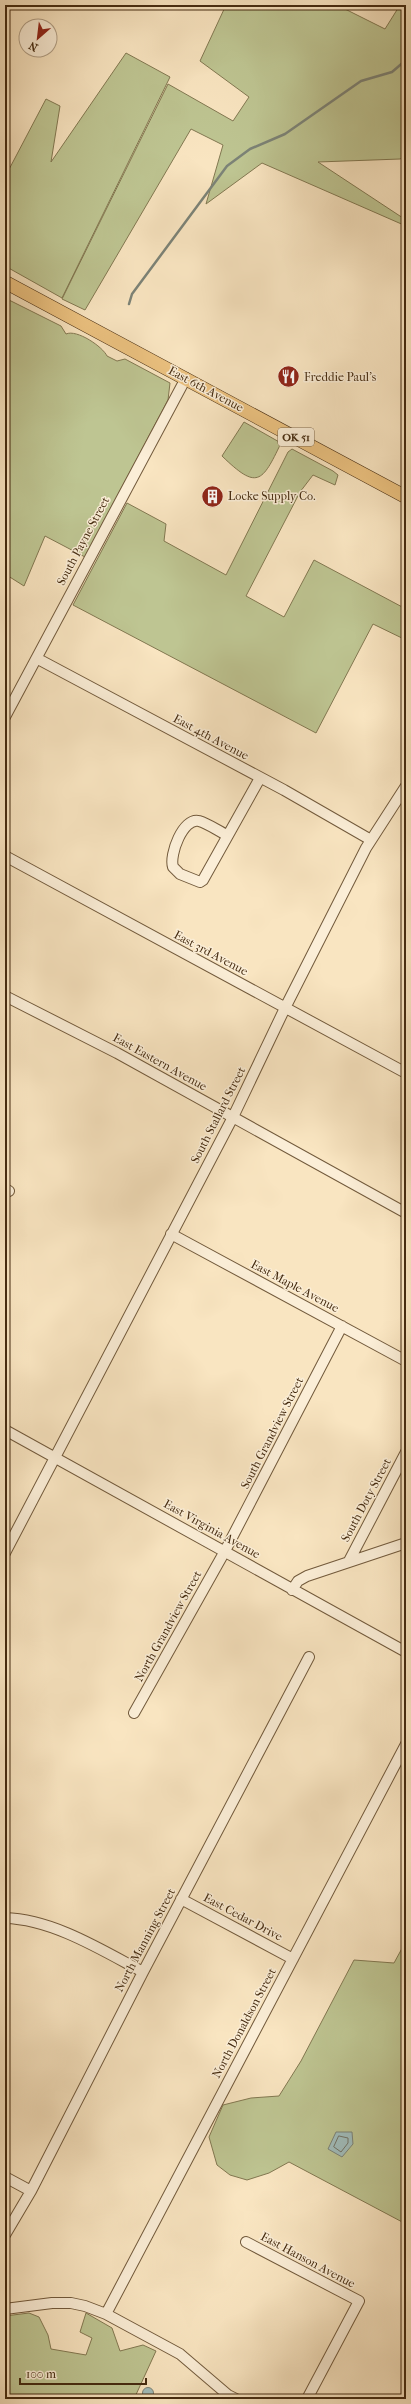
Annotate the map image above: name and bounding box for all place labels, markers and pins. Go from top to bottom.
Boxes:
restaurant icon: Freddie Paul's [276,364,302,390]
place label: Freddie Paul's [304,370,377,384]
building icon: Locke Supply Co. [200,483,226,509]
place label: Locke Supply Co. [228,489,316,503]

